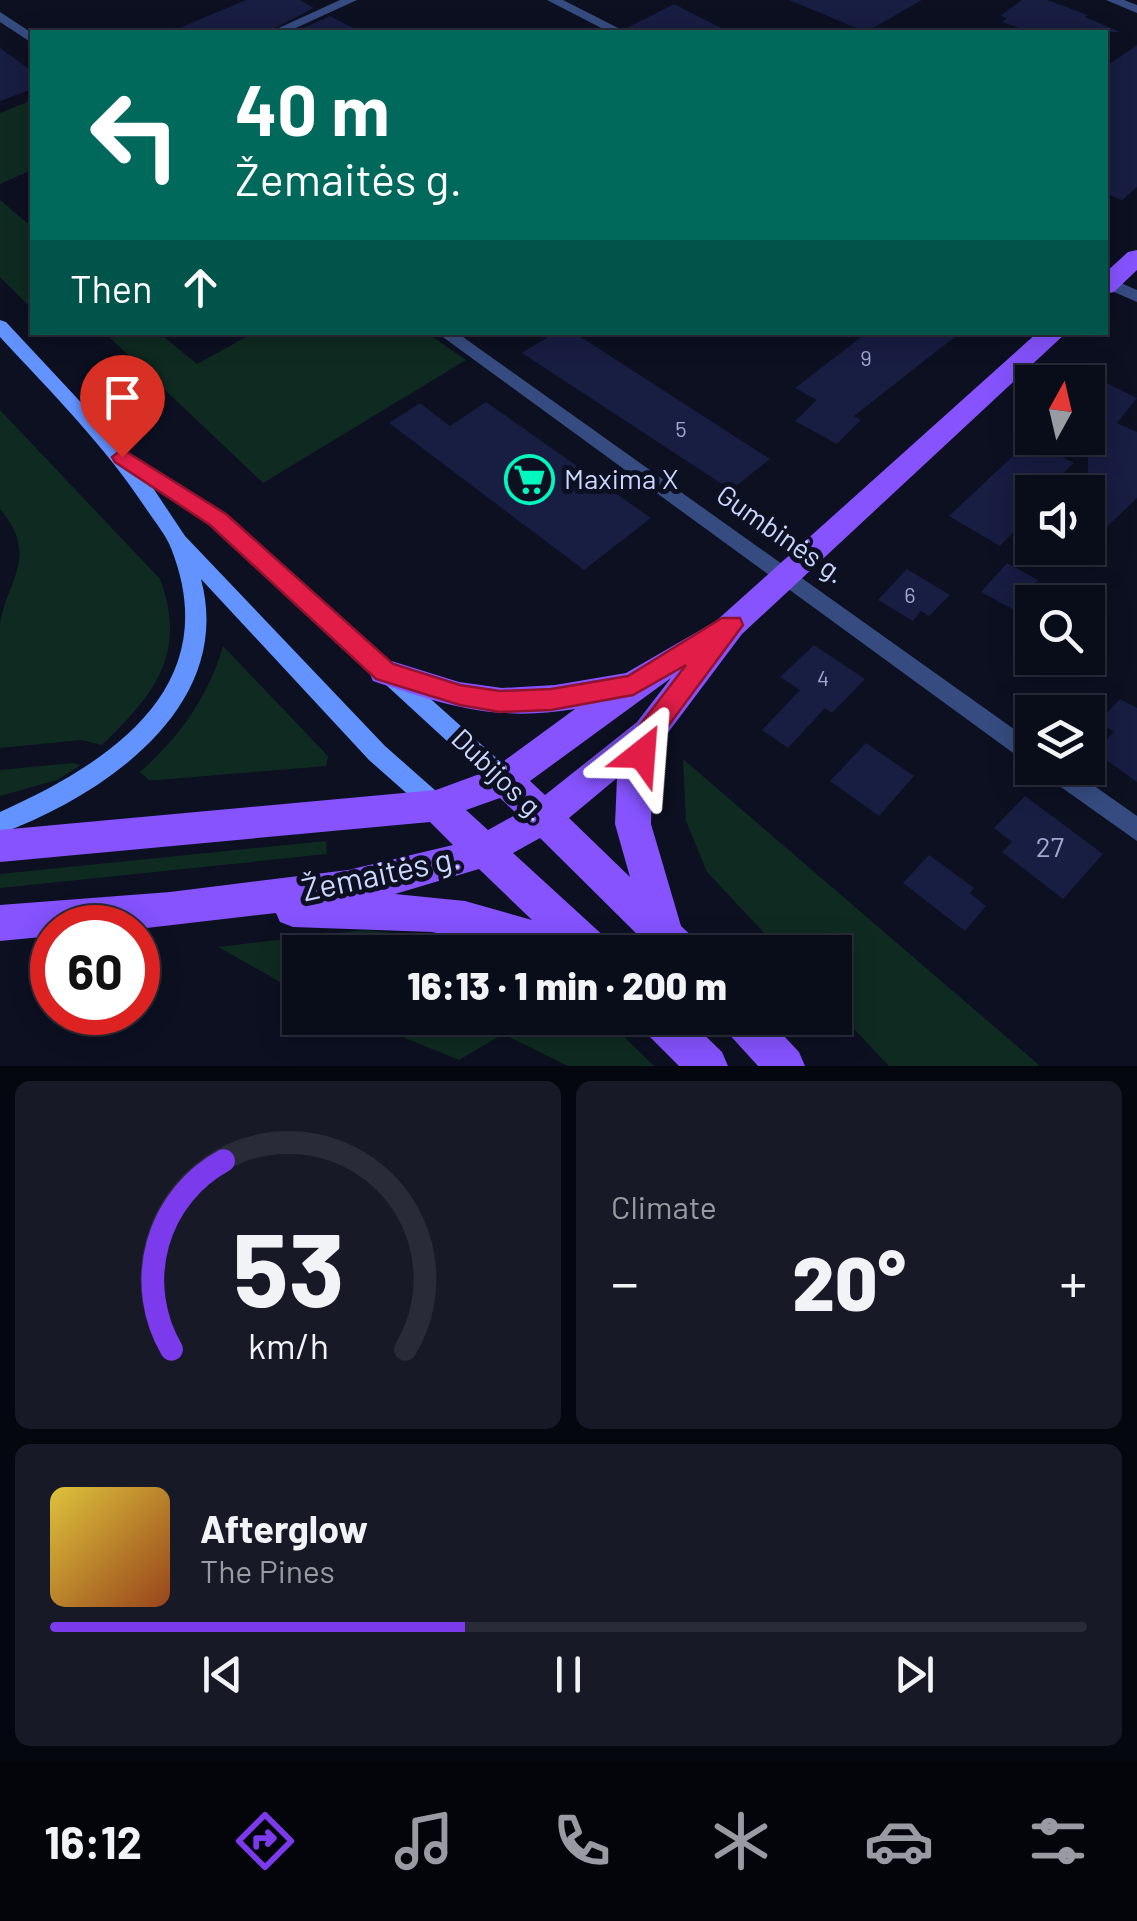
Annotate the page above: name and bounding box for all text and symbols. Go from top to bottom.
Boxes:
text: 40 m [235,66,390,150]
icon: left [70,70,200,200]
text: Žemaitės g. [235,151,462,205]
icon: ahead [173,260,228,315]
text: Then [70,265,153,311]
house number: 9 [860,344,872,370]
pin [80,355,165,458]
north arrow [1015,365,1105,455]
map controls [1015,365,1105,785]
icon: arrive [95,370,150,425]
house number: 5 [675,415,687,441]
supermarket icon: Maxima X [503,453,555,505]
place label: Maxima X [564,461,678,495]
button: sound [1015,475,1105,565]
street label: Gumbinės g. [711,476,852,590]
house number: 6 [904,581,916,607]
button: search [1015,585,1105,675]
house number: 4 [817,664,829,690]
button: layers [1015,695,1105,785]
position arrow [590,702,694,806]
street label: Dubijos g. [445,721,554,828]
house number: 27 [1036,829,1064,863]
street label: Žemaitės g. [298,837,463,907]
speed limit sign: 60 [30,905,160,1035]
text: 16:13 · 1 min · 200 m [407,962,727,1008]
text: Climate [611,1187,717,1225]
text: 53 [232,1203,344,1328]
text: 20° [792,1236,906,1326]
text: − [611,1248,639,1314]
text: + [1059,1248,1087,1314]
text: km/h [248,1323,328,1366]
text: Afterglow [200,1505,368,1551]
text: The Pines [200,1551,335,1589]
icon: previous [195,1647,250,1702]
icon: pause [541,1647,596,1702]
icon: next [887,1647,942,1702]
icon: directions [230,1806,300,1876]
icon: music [389,1806,459,1876]
icon: phone [547,1806,617,1876]
icon: climate [706,1806,776,1876]
icon: car [864,1806,934,1876]
icon: filters [1023,1806,1093,1876]
text: 16:12 [44,1814,142,1868]

